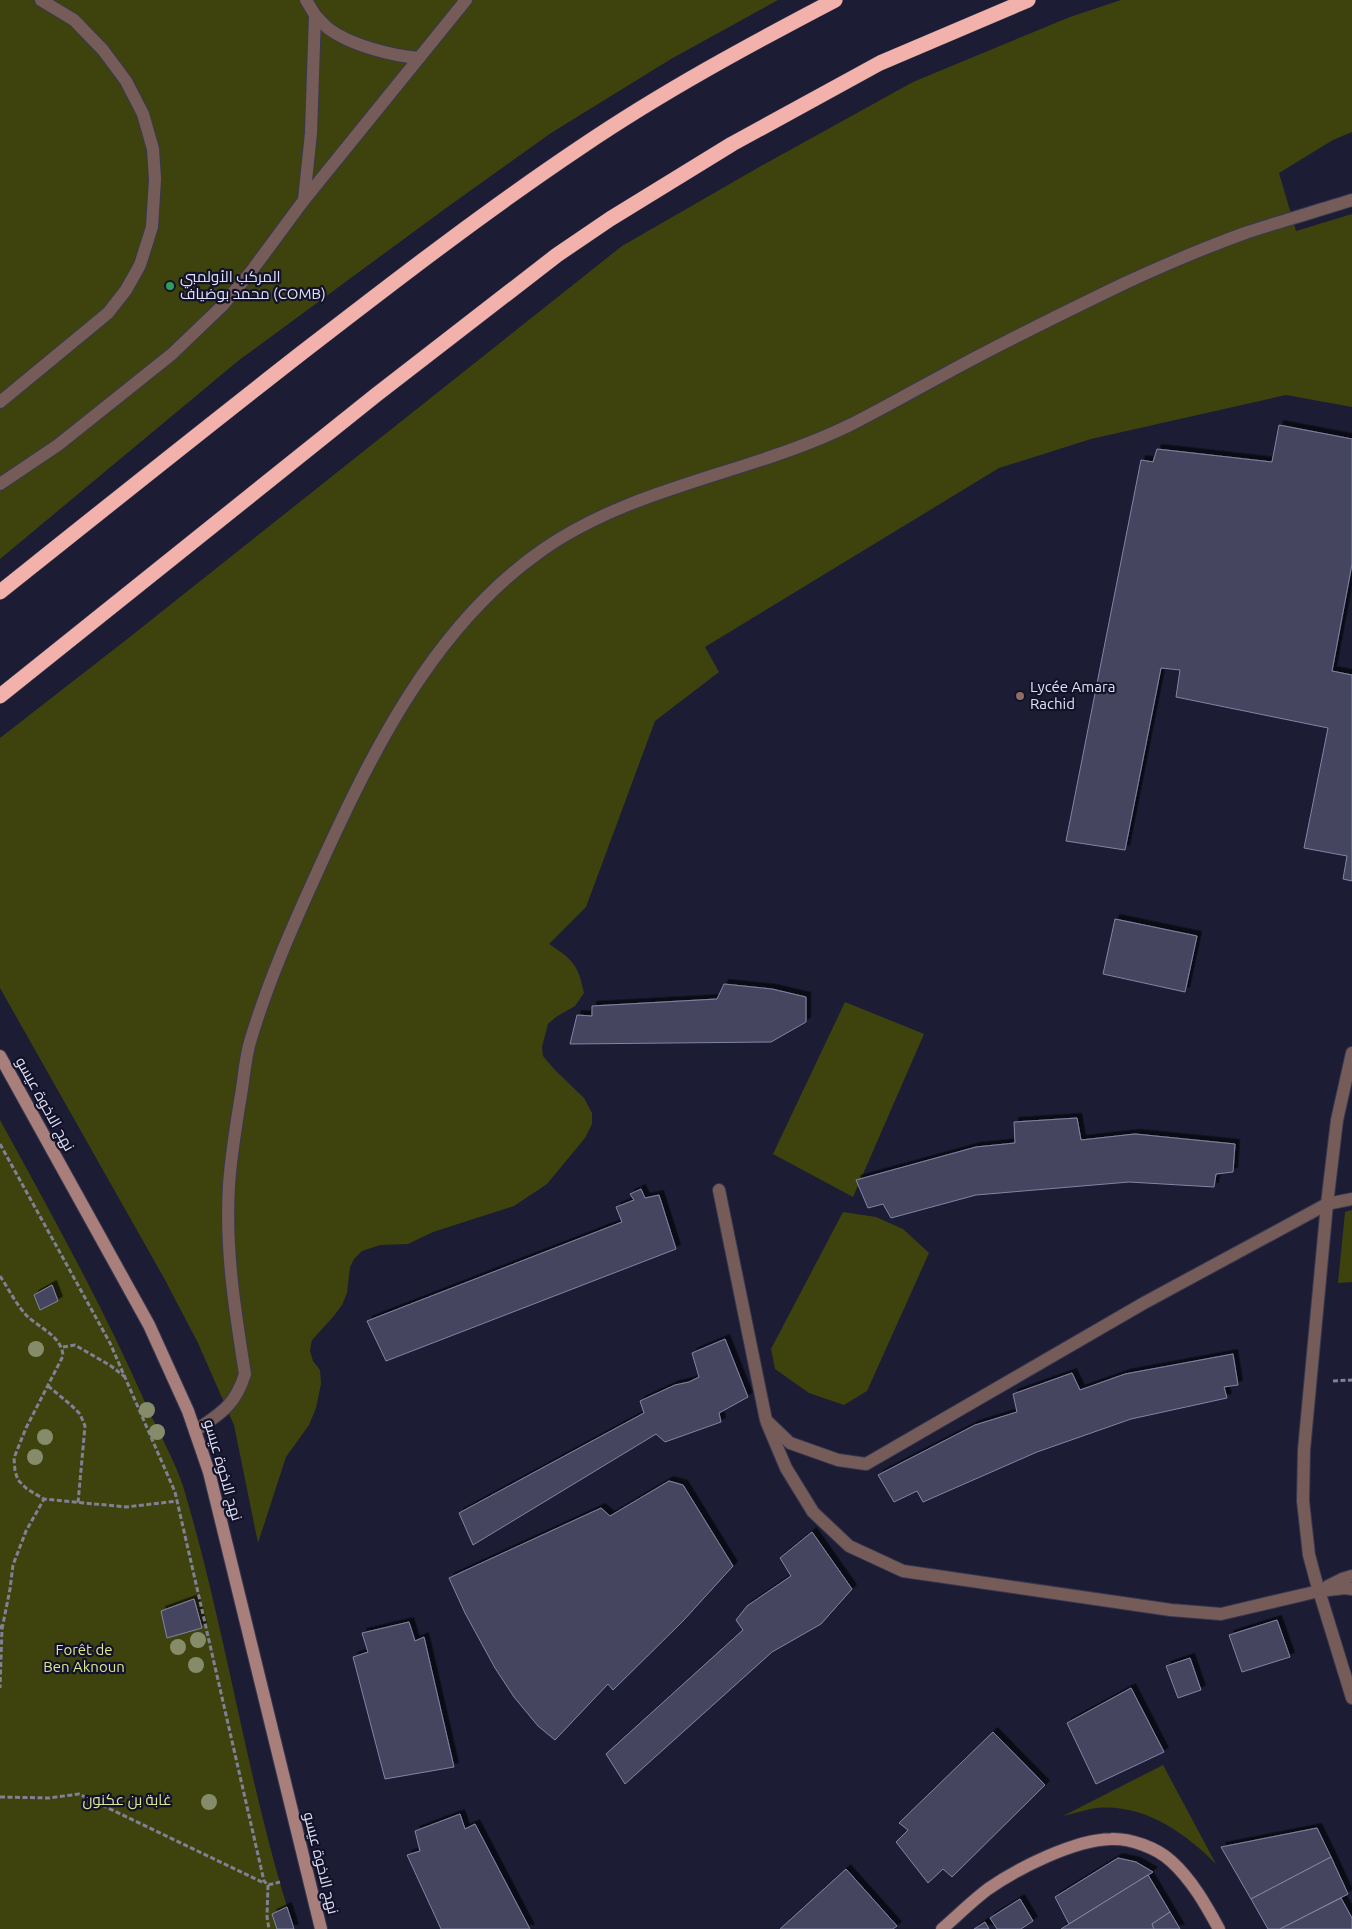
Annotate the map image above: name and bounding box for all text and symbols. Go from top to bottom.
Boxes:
place label: المركب الأولمبي محمد بوضياف (COMB) [180,268,326,303]
marker: المركب الأولمبي محمد بوضياف (COMB) [164,280,176,292]
place label: Lycée Amara Rachid [1030,678,1115,712]
marker: Lycée Amara Rachid [1014,690,1026,702]
street label: نهج الاخوة عيسو [10,1054,78,1155]
street label: نهج الاخوة عيسو [198,1417,246,1523]
park label: Forêt de Ben Aknoun [43,1641,125,1675]
park label: غابة بن عكنون [82,1791,172,1810]
street label: نهج الاخوة عيسو [298,1810,342,1916]

